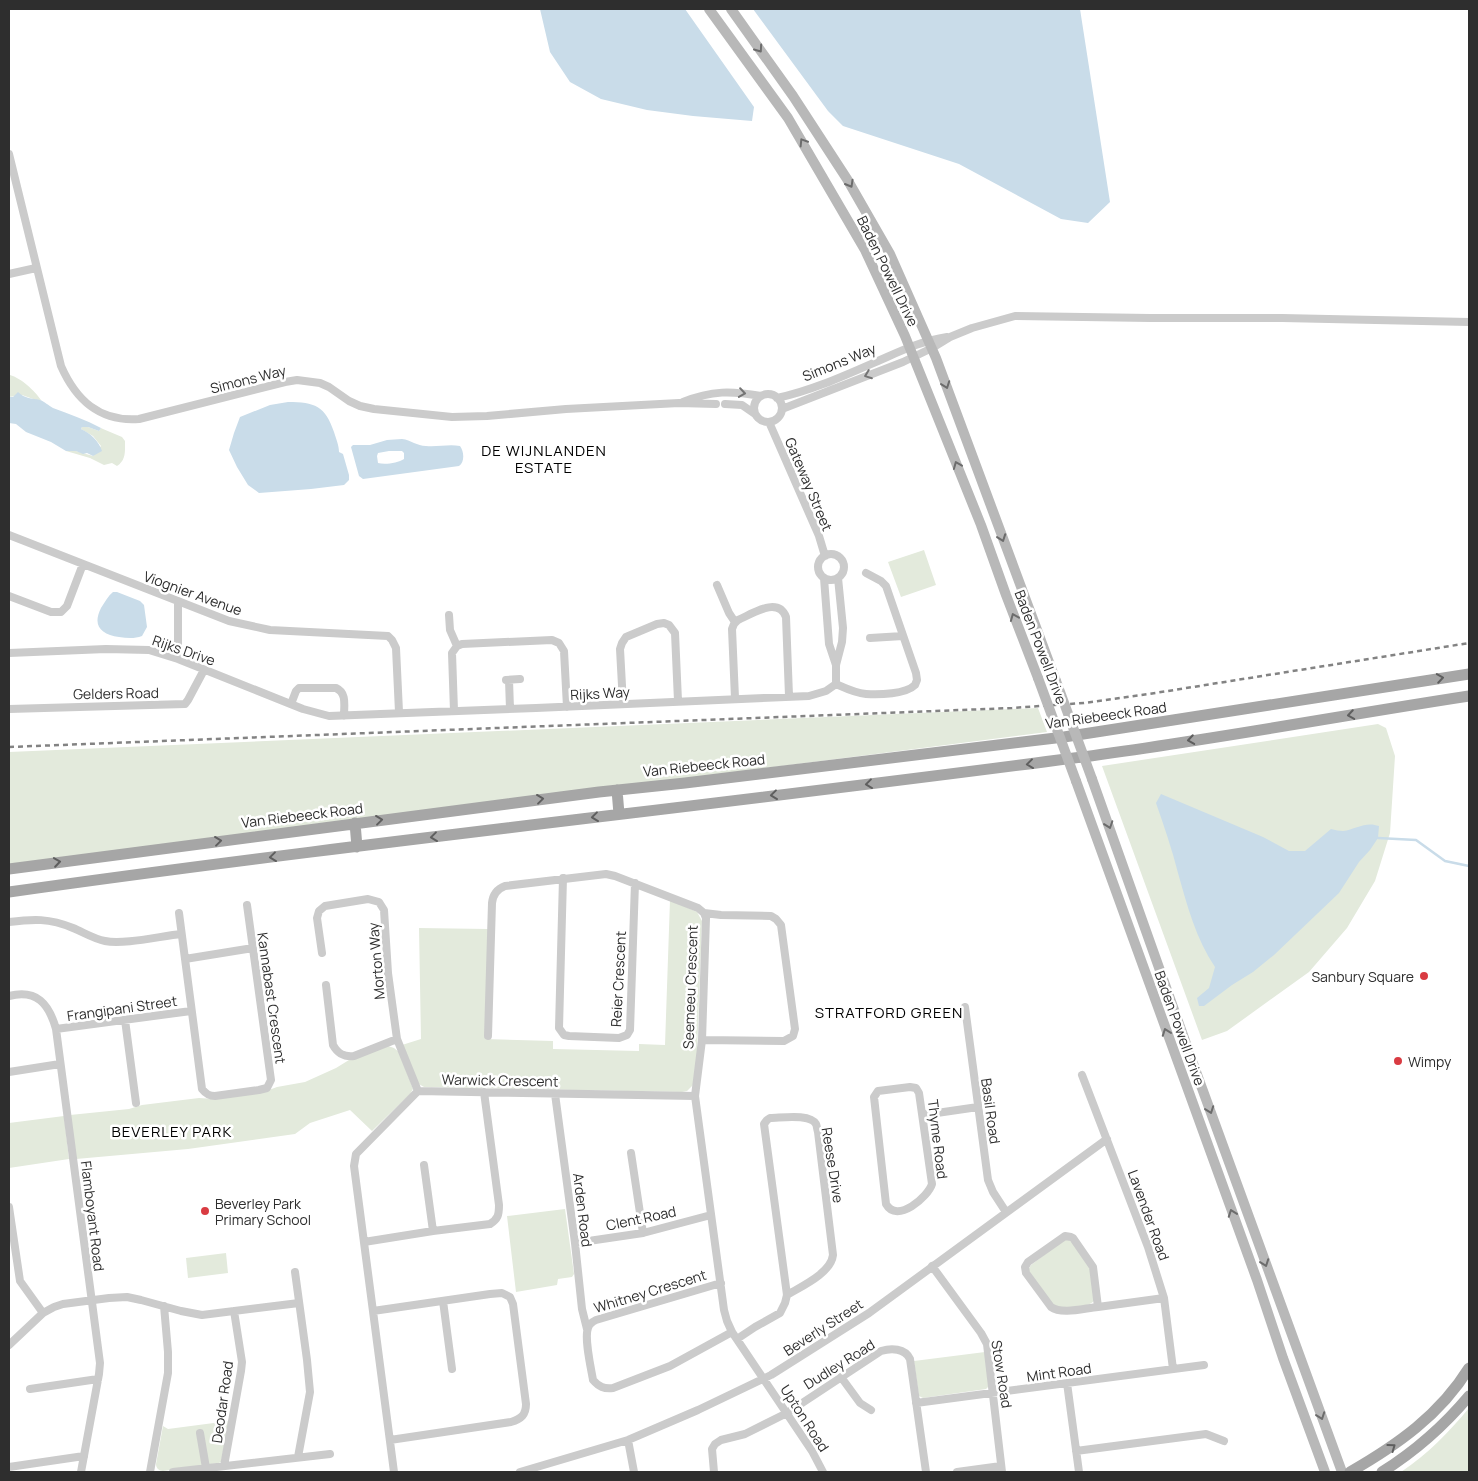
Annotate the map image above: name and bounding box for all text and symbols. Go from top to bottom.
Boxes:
one-way arrow [753,43,763,52]
one-way arrow [799,139,809,148]
one-way arrow [843,178,853,187]
street label: Baden Powell Drive [853,213,923,329]
street label: Simons Way [799,338,879,385]
street label: Simons Way [208,360,289,398]
one-way arrow [865,369,873,379]
one-way arrow [940,381,950,389]
one-way arrow [738,387,746,398]
street label: Gateway Street [781,434,837,534]
district label: DE WIJNLANDEN ESTATE [481,440,607,478]
one-way arrow [953,461,963,469]
one-way arrow [996,533,1006,542]
street label: Viognier Avenue [141,566,245,620]
street label: Baden Powell Drive [1010,587,1072,707]
one-way arrow [1010,613,1020,621]
street label: Rijks Drive [150,630,218,670]
one-way arrow [1436,674,1445,684]
street label: Rijks Way [570,682,631,704]
street label: Gelders Road [73,683,159,703]
street label: Van Riebeeck Road [1044,697,1168,733]
one-way arrow [1347,709,1356,719]
one-way arrow [1186,735,1195,745]
street label: Van Riebeeck Road [642,749,766,781]
one-way arrow [1026,758,1034,769]
one-way arrow [864,778,873,788]
one-way arrow [770,789,778,800]
one-way arrow [536,795,545,805]
street label: Van Riebeeck Road [240,798,364,832]
one-way arrow [591,811,599,822]
one-way arrow [376,815,384,826]
one-way arrow [1103,821,1113,829]
one-way arrow [430,831,438,842]
one-way arrow [215,836,223,847]
one-way arrow [268,851,276,862]
one-way arrow [53,858,61,868]
street label: Morton Way [363,921,389,1000]
street label: Seemeeu Crescent [678,924,702,1049]
street label: Reier Crescent [606,930,630,1028]
street label: Kannabast Crescent [253,931,291,1065]
place label: Sanbury Square [1311,967,1414,986]
street label: Baden Powell Drive [1150,968,1210,1088]
marker: Sanbury Square [1418,970,1430,982]
street label: Frangipani Street [66,991,179,1025]
district label: STRATFORD GREEN [815,1002,963,1023]
one-way arrow [1162,1028,1172,1037]
place label: Wimpy [1408,1052,1452,1071]
marker: Wimpy [1392,1055,1404,1067]
street label: Warwick Crescent [441,1069,559,1091]
street label: Basil Road [977,1077,1005,1145]
street label: Thyme Road [924,1098,952,1180]
one-way arrow [1204,1106,1214,1114]
district label: BEVERLEY PARK [112,1121,232,1142]
street label: Reese Drive [818,1126,848,1204]
street label: Flamboyant Road [77,1160,109,1272]
street label: Lavender Road [1124,1167,1174,1263]
street label: Arden Road [569,1172,597,1248]
place label: Beverley Park Primary School [215,1194,311,1229]
street label: Clent Road [604,1201,678,1235]
marker: Beverley Park Primary School [199,1205,211,1217]
one-way arrow [1228,1209,1238,1218]
one-way arrow [1259,1258,1269,1267]
street label: Whitney Crescent [591,1265,709,1317]
street label: Beverly Street [780,1294,867,1360]
street label: Dudley Road [800,1335,878,1393]
street label: Stow Road [987,1339,1017,1409]
street label: Mint Road [1026,1358,1092,1386]
street label: Deodar Road [207,1360,237,1444]
street label: Upton Road [776,1381,834,1455]
one-way arrow [1315,1411,1325,1420]
one-way arrow [1386,1444,1395,1453]

